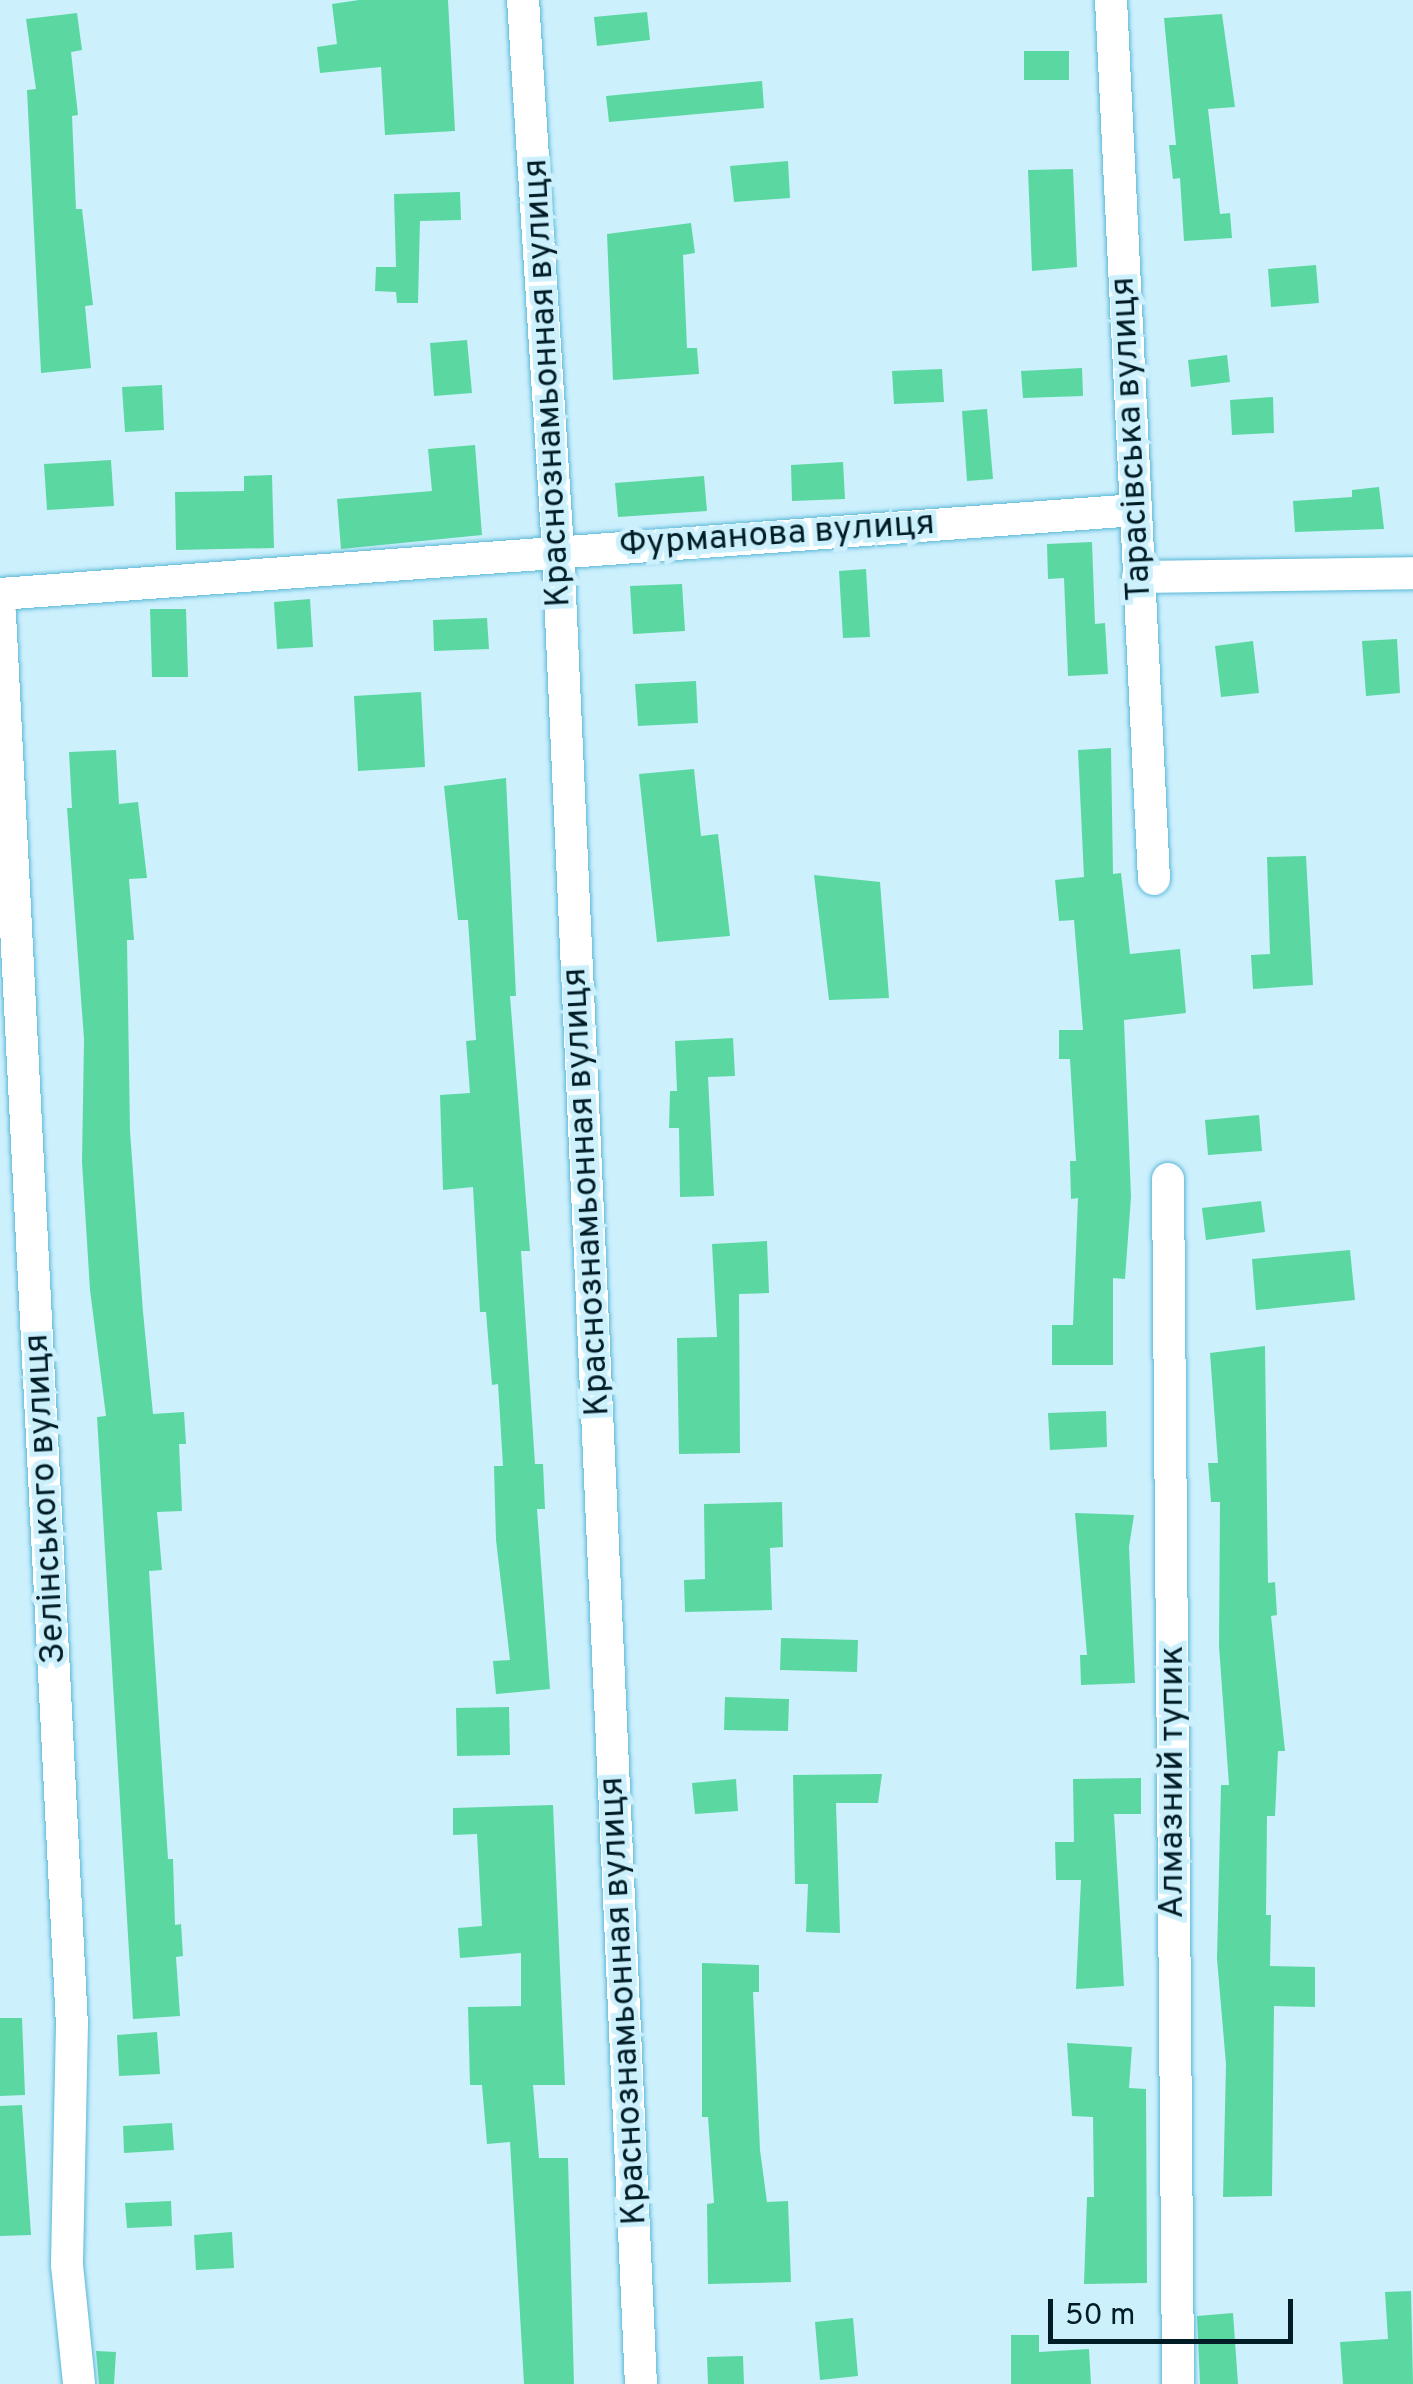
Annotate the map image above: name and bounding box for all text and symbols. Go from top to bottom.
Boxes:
street label: Краснознамьонная вулиця [515,158,581,608]
street label: Тарасівська вулиця [1103,276,1161,602]
street label: Фурманова вулиця [618,503,936,567]
street label: Краснознамьонная вулиця [554,967,620,1417]
street label: Зелінського вулиця [16,1333,76,1665]
street label: Алмазний тупик [1152,1645,1194,1919]
street label: Краснознамьонная вулиця [591,1776,657,2226]
scale bar [1053,2279,1298,2341]
text: 50 m [1065,2298,1135,2335]

